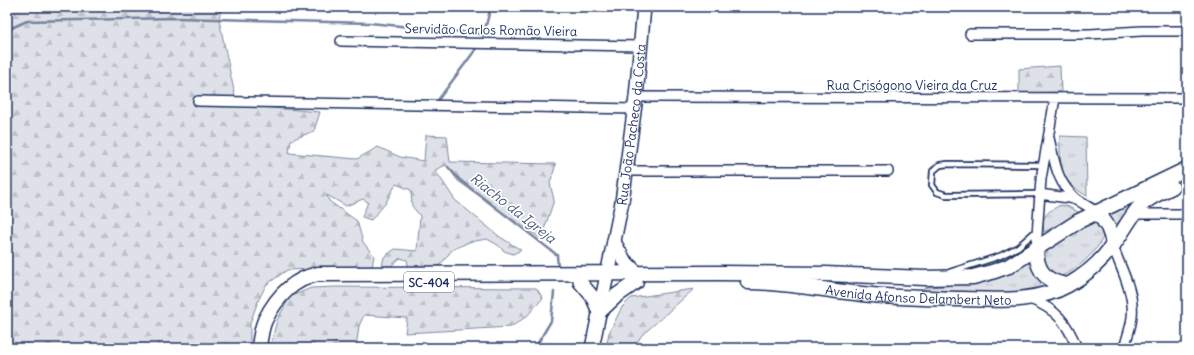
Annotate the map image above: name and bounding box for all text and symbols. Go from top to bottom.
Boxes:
street label: Servidão Carlos Romão Vieira [404,20,578,40]
street label: Rua João Pacheco da Costa [613,43,649,206]
street label: Rua Crisógono Vieira da Cruz [826,77,998,94]
water label: Riacho da Igreja [467,169,560,248]
road number: SC-404 [404,272,454,292]
street label: Avenida Afonso Delambert Neto [824,281,1012,308]

